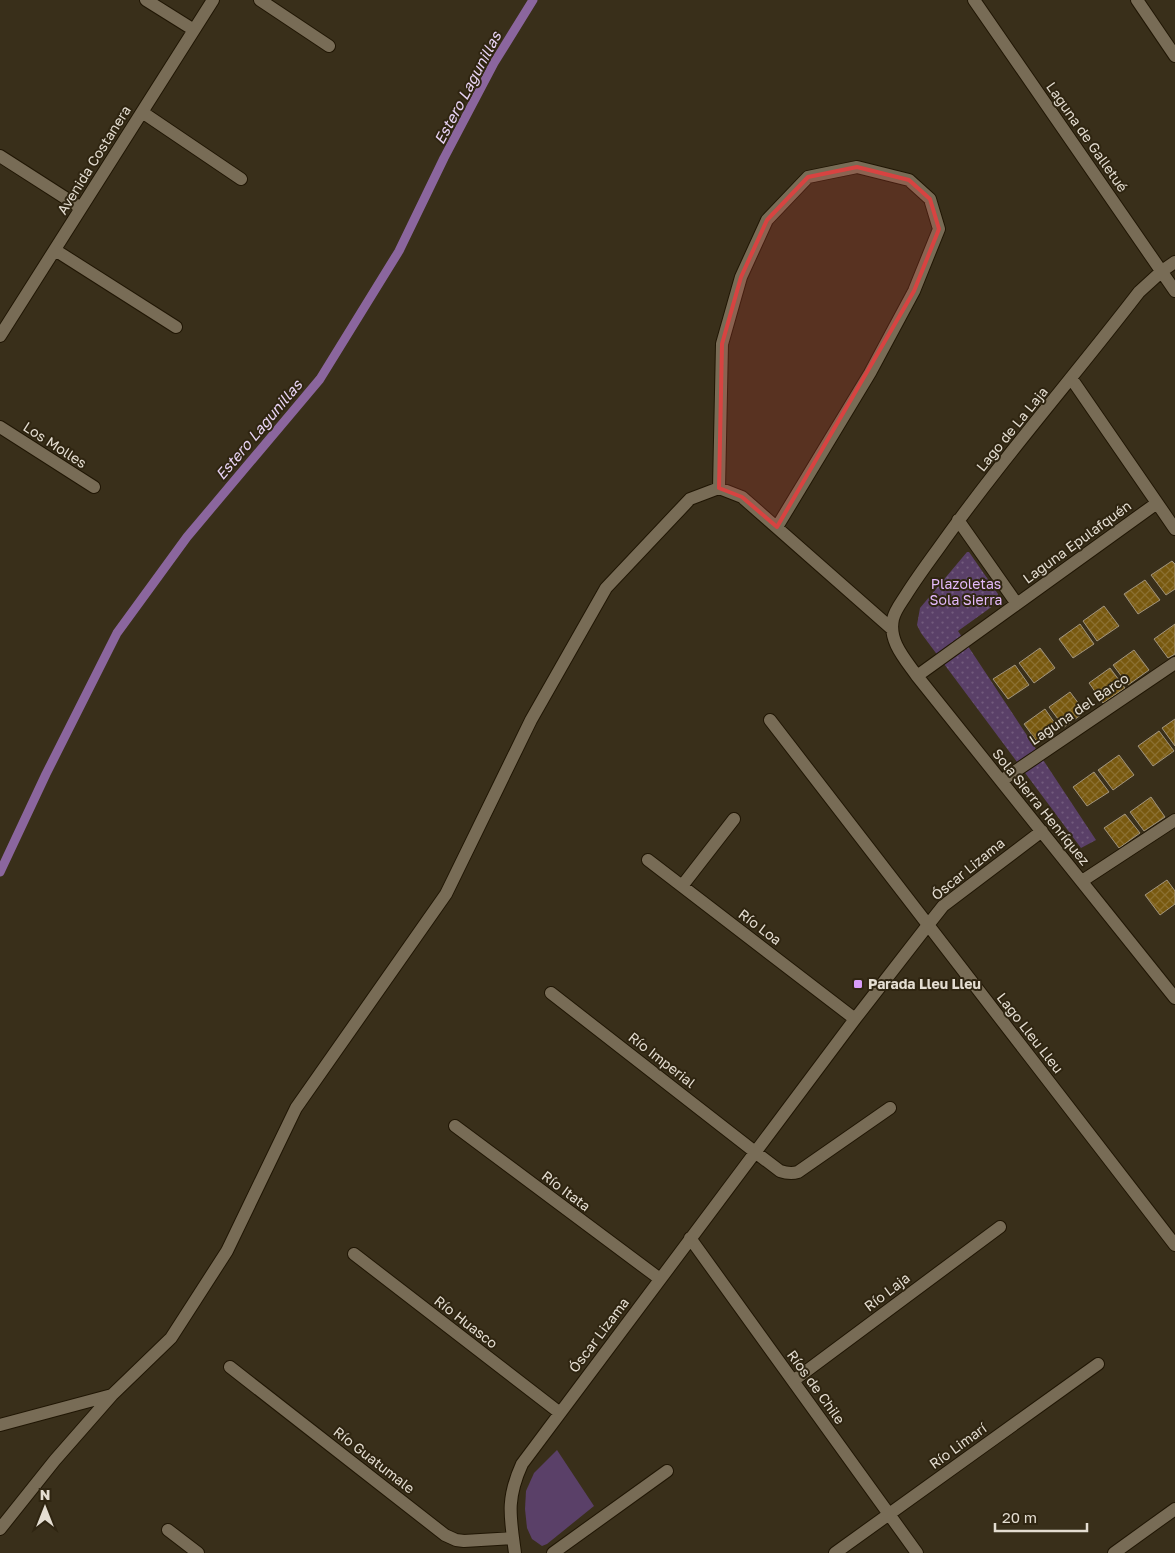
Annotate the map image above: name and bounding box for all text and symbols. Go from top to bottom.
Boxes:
water label: Estero Lagunillas [430,27,506,147]
street label: Laguna de Galletué [1043,78,1132,195]
street label: Avenida Costanera [53,102,134,217]
water label: Estero Lagunillas [211,375,307,484]
street label: Lago de La Laja [972,383,1051,474]
street label: Los Molles [20,418,90,471]
street label: Laguna Epulafquén [1019,497,1134,587]
park label: Plazoletas Sola Sierra [930,575,1002,608]
street label: Laguna del Barco [1026,669,1132,748]
street label: Sola Sierra Henríquez [989,745,1094,868]
street label: Óscar Lizama [928,834,1008,903]
street label: Río Loa [735,905,785,948]
place label: Parada Lleu Lleu [868,975,981,992]
marker: Parada Lleu Lleu [852,978,864,990]
street label: Lago Lleu Lleu [994,989,1067,1076]
street label: Río Imperial [625,1028,699,1091]
street label: Río Itata [539,1167,594,1214]
street label: Río Laja [860,1269,913,1314]
street label: Río Huasco [431,1292,501,1352]
street label: Óscar Lizama [565,1294,632,1376]
street label: Ríos de Chile [784,1346,849,1427]
street label: Río Limarí [926,1418,991,1472]
street label: Río Guatumale [330,1423,418,1497]
north arrow [20,1483,70,1533]
text: N [40,1486,50,1503]
scale bar [995,1500,1088,1532]
text: 20 m [1002,1508,1037,1526]

